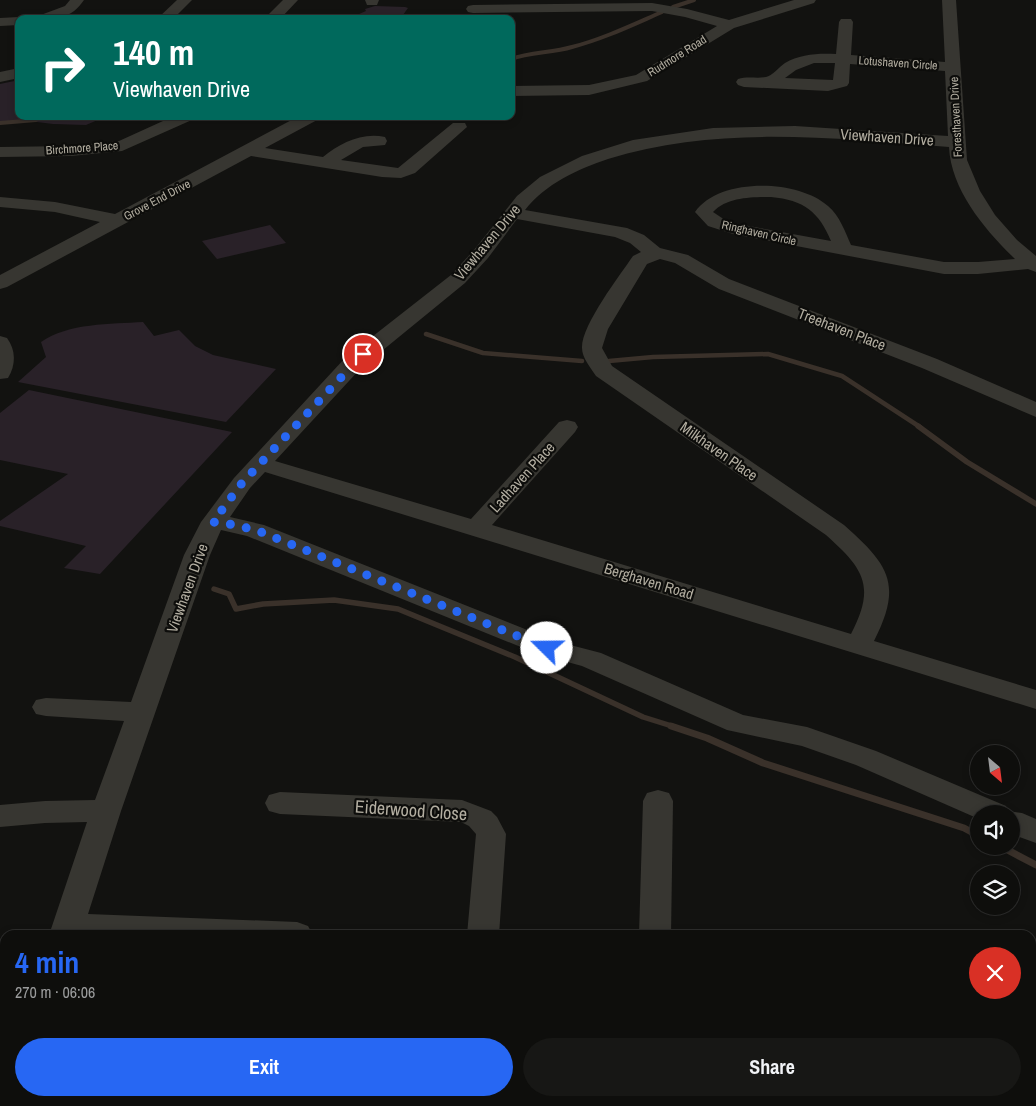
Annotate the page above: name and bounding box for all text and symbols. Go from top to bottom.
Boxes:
text: 140 m [113,29,194,76]
street label: Rudmore Road [644,32,710,80]
icon: right [30,35,95,100]
street label: Lotushaven Circle [858,52,938,74]
text: Viewhaven Drive [113,74,250,104]
street label: Foresthaven Drive [946,76,966,158]
street label: Viewhaven Drive [840,123,935,151]
street label: Birchmore Place [45,137,119,159]
street label: Grove End Drive [121,176,193,224]
street label: Viewhaven Drive [449,199,525,285]
street label: Ringhaven Circle [720,217,798,249]
street label: Treehaven Place [795,303,889,355]
pin [342,333,384,375]
icon: arrive [349,340,377,368]
street label: Milkhaven Place [676,417,762,486]
street label: Ladhaven Place [485,437,559,517]
street label: Viewhaven Drive [161,540,213,635]
street label: Berghaven Road [602,557,696,605]
position arrow [520,621,572,673]
north arrow [970,745,1020,795]
map controls [970,745,1020,915]
street label: Eiderwood Close [354,794,468,826]
button: sound [970,805,1020,855]
button: layers [970,865,1020,915]
text: 4 min [15,942,79,982]
button: close [969,947,1021,999]
text: 270 m · 06:06 [15,981,95,1003]
button: Exit [15,1038,513,1096]
button: Share [523,1038,1021,1096]

